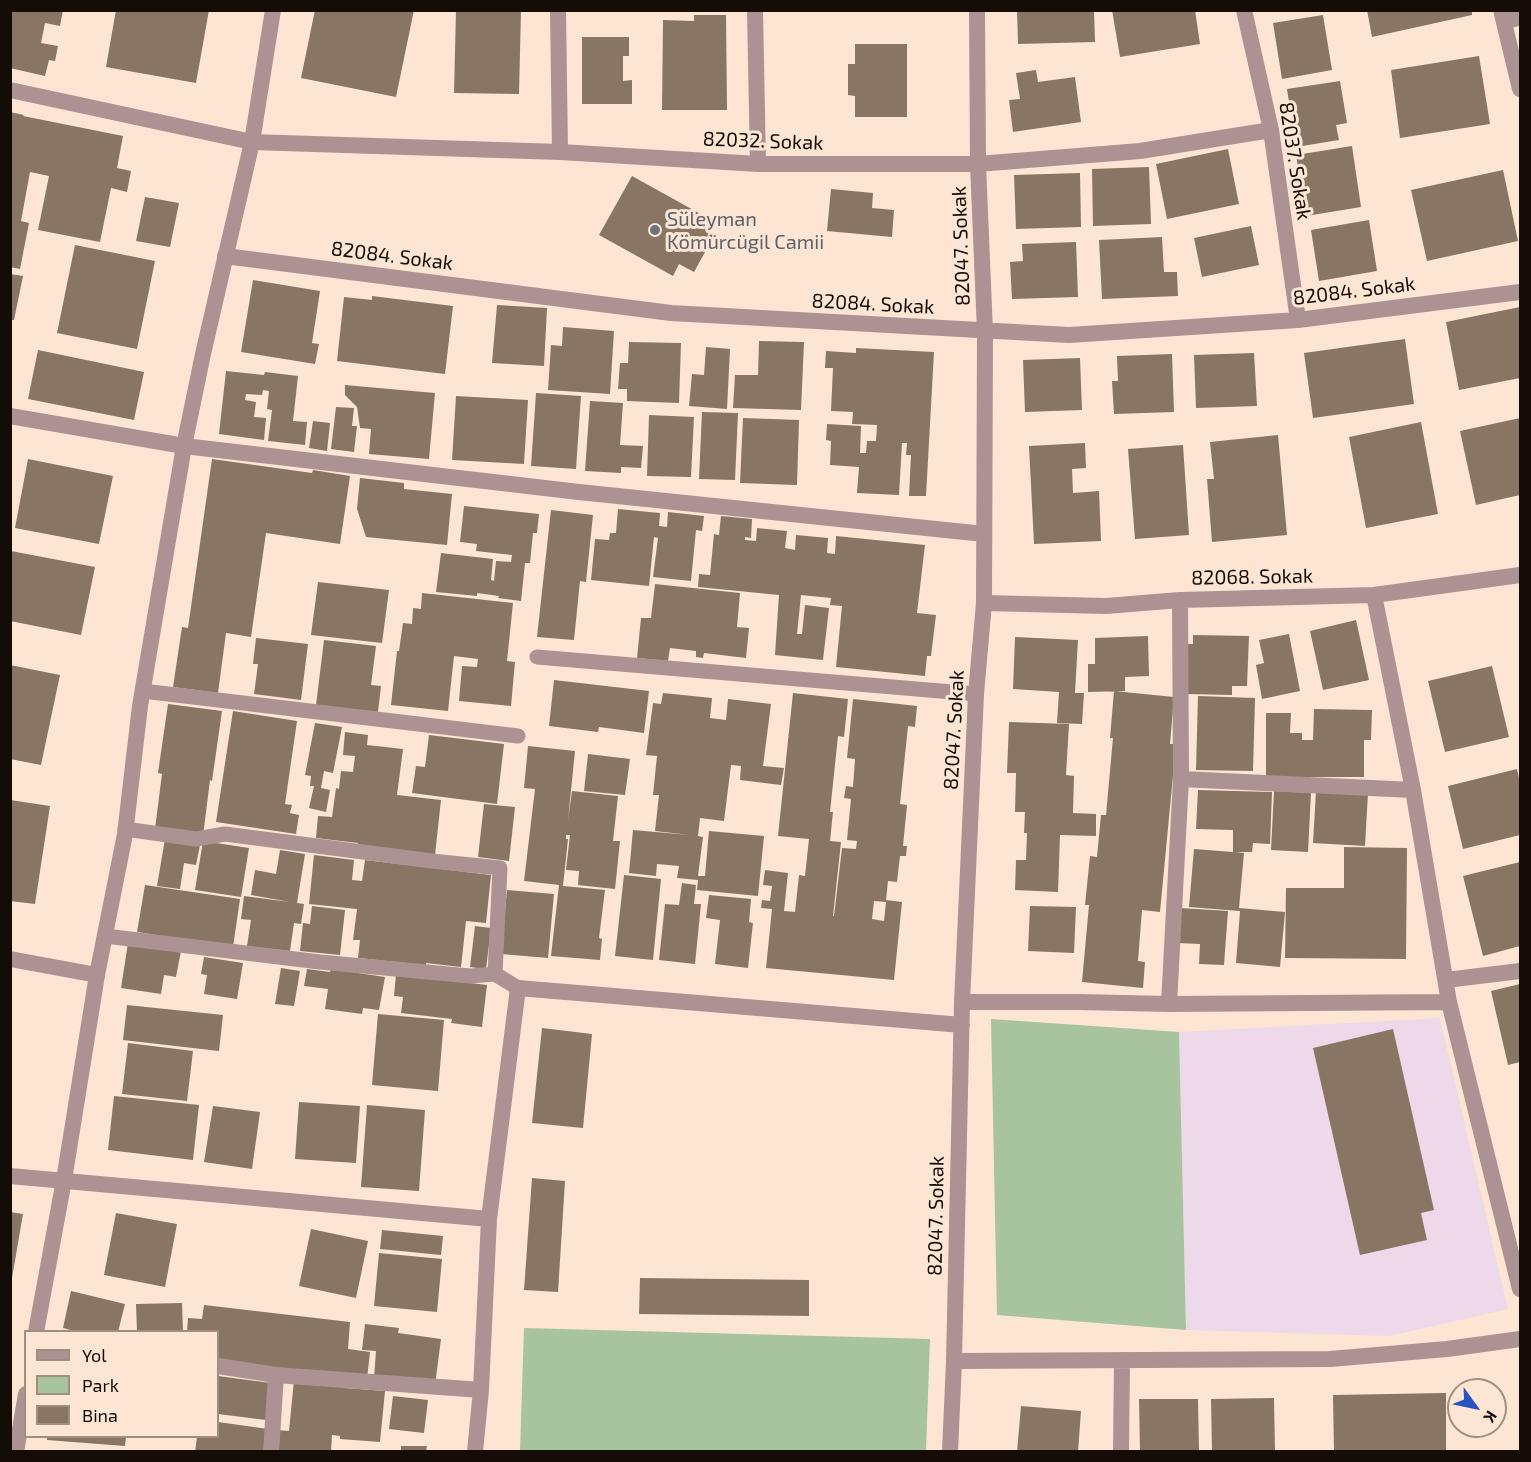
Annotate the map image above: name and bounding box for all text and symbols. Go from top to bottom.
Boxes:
street label: 82037. Sokak [1274,100,1316,222]
street label: 82032. Sokak [702,127,824,155]
street label: 82047. Sokak [947,186,975,306]
place label: Süleyman Kömürcügil Camii [667,207,824,254]
marker: Süleyman Kömürcügil Camii [648,223,662,237]
street label: 82084. Sokak [330,237,454,275]
street label: 82084. Sokak [1292,272,1416,310]
street label: 82084. Sokak [811,289,935,319]
street label: 82068. Sokak [1191,564,1313,590]
street label: 82047. Sokak [939,669,969,791]
street label: 82047. Sokak [923,1156,949,1276]
legend [24,1330,219,1438]
text: Yol [82,1344,107,1366]
text: Park [82,1374,119,1396]
north arrow [1447,1378,1507,1438]
text: Bina [82,1404,118,1426]
text: K [1480,1408,1502,1426]

